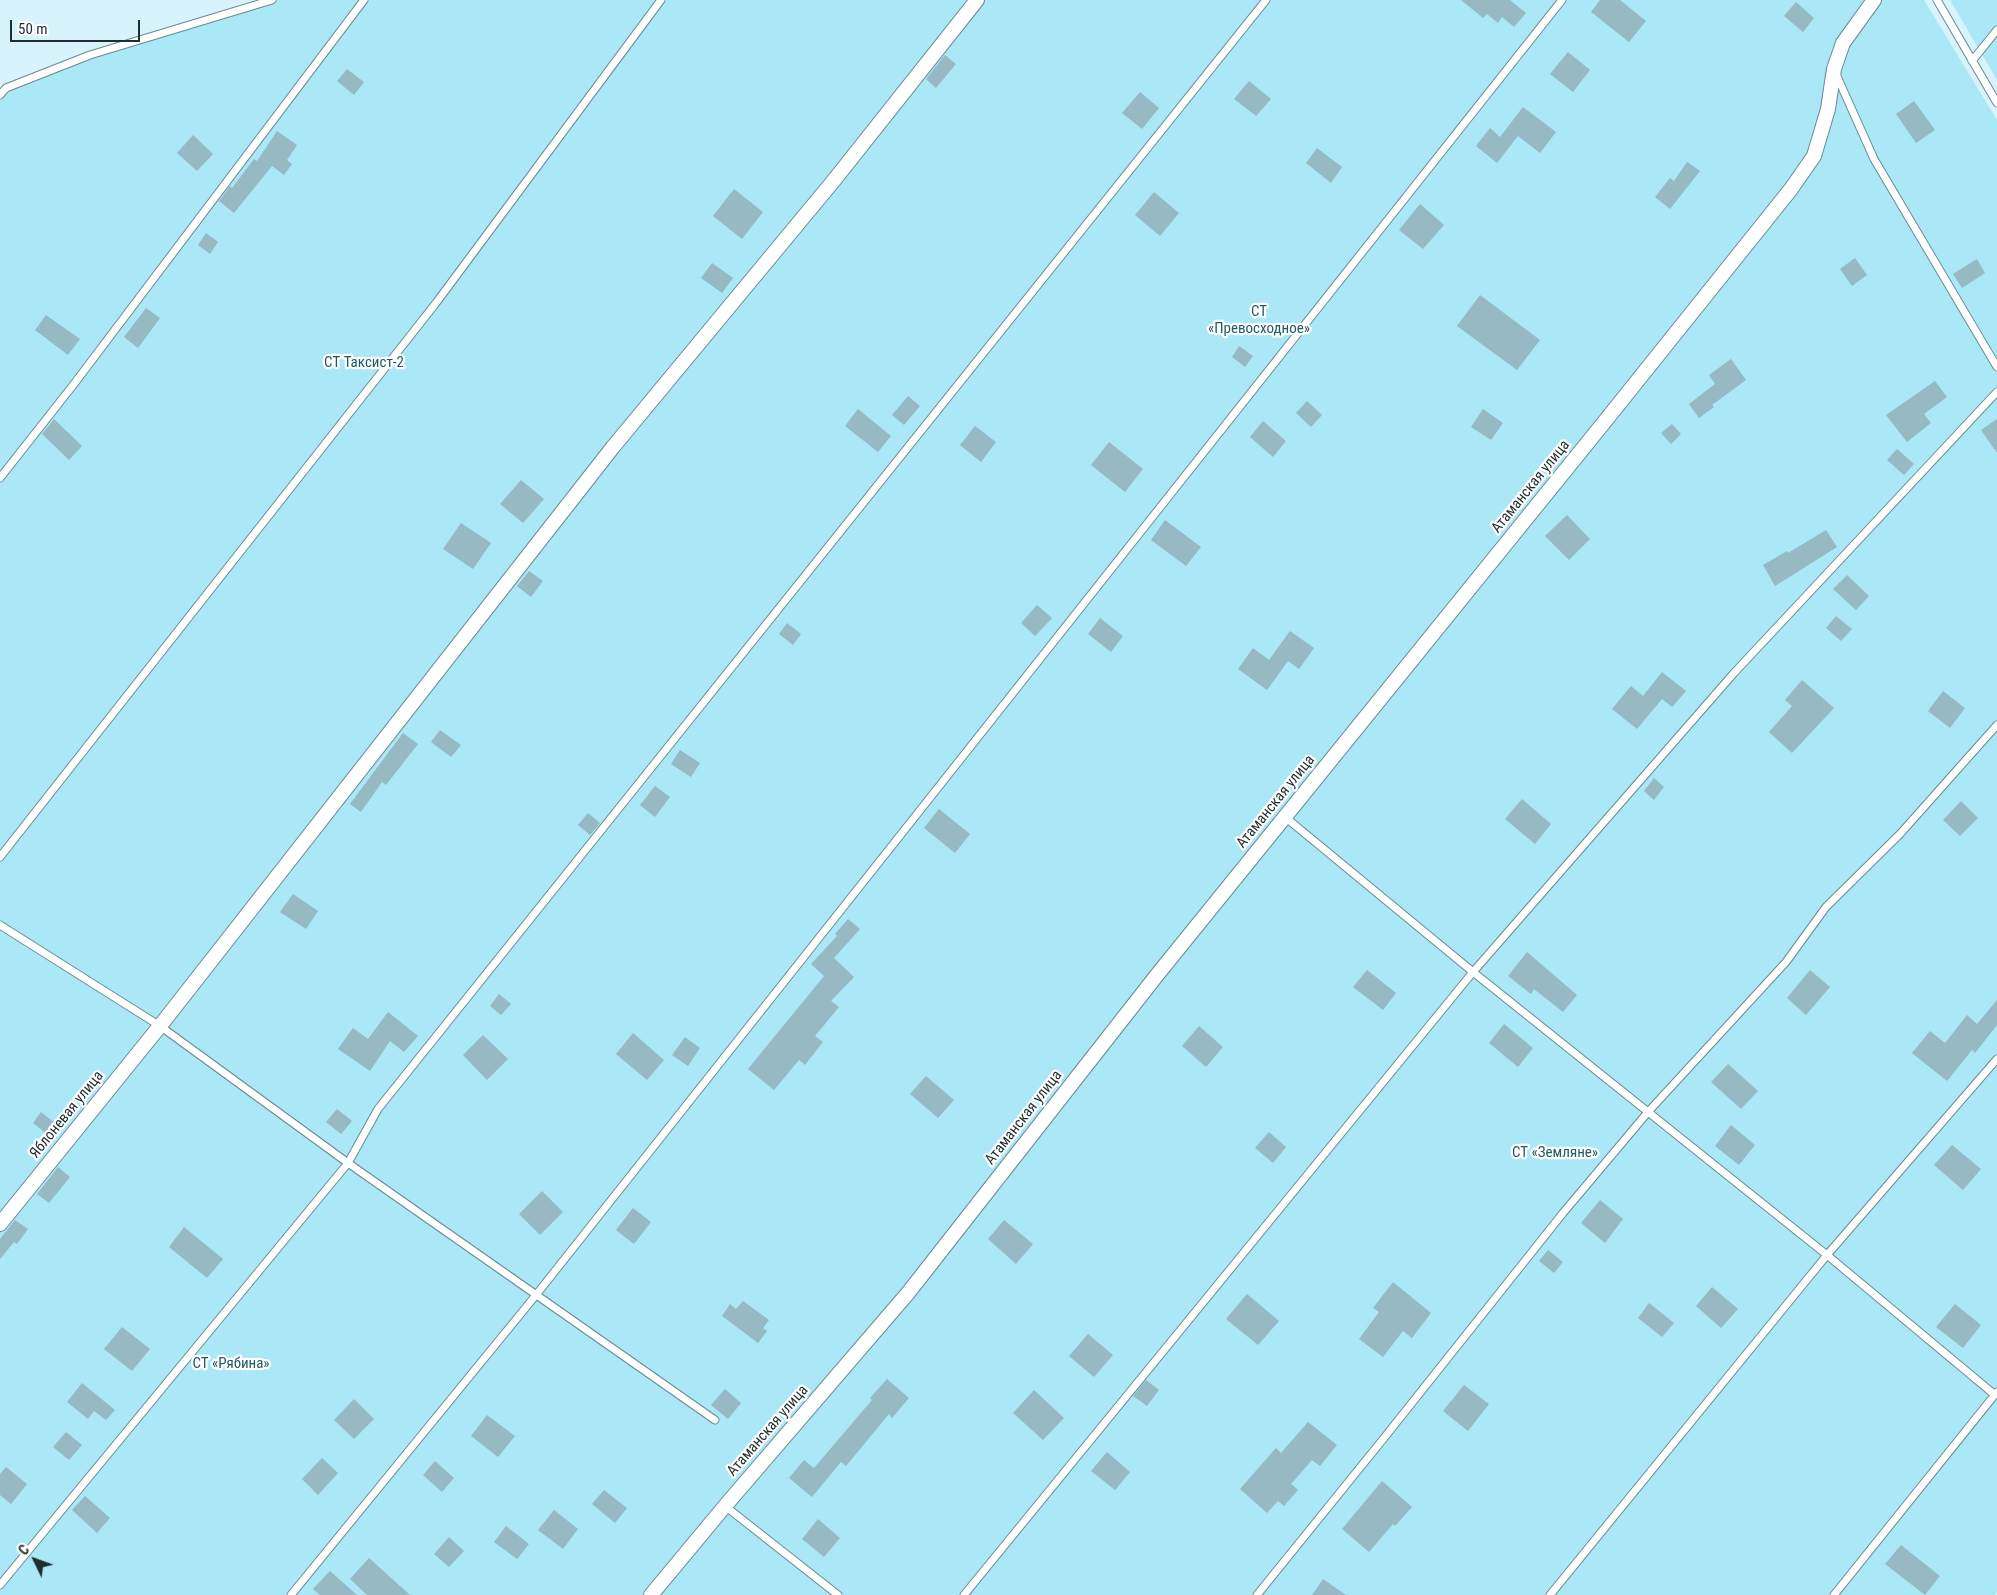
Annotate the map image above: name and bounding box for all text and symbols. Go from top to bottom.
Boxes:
scale bar [12,10,142,42]
text: 50 m [18,20,48,38]
park label: СТ «Превосходное» [1208,303,1310,338]
park label: СТ Таксист-2 [324,354,404,372]
street label: Атаманская улица [1488,437,1574,537]
street label: Атаманская улица [1233,752,1319,852]
street label: Атаманская улица [982,1067,1066,1169]
street label: Яблоневая улица [26,1068,108,1162]
park label: СТ «Земляне» [1512,1144,1598,1162]
park label: СТ «Рябина» [192,1355,270,1373]
street label: Атаманская улица [724,1382,812,1480]
north arrow [10,1535,60,1585]
text: С [15,1542,32,1558]

